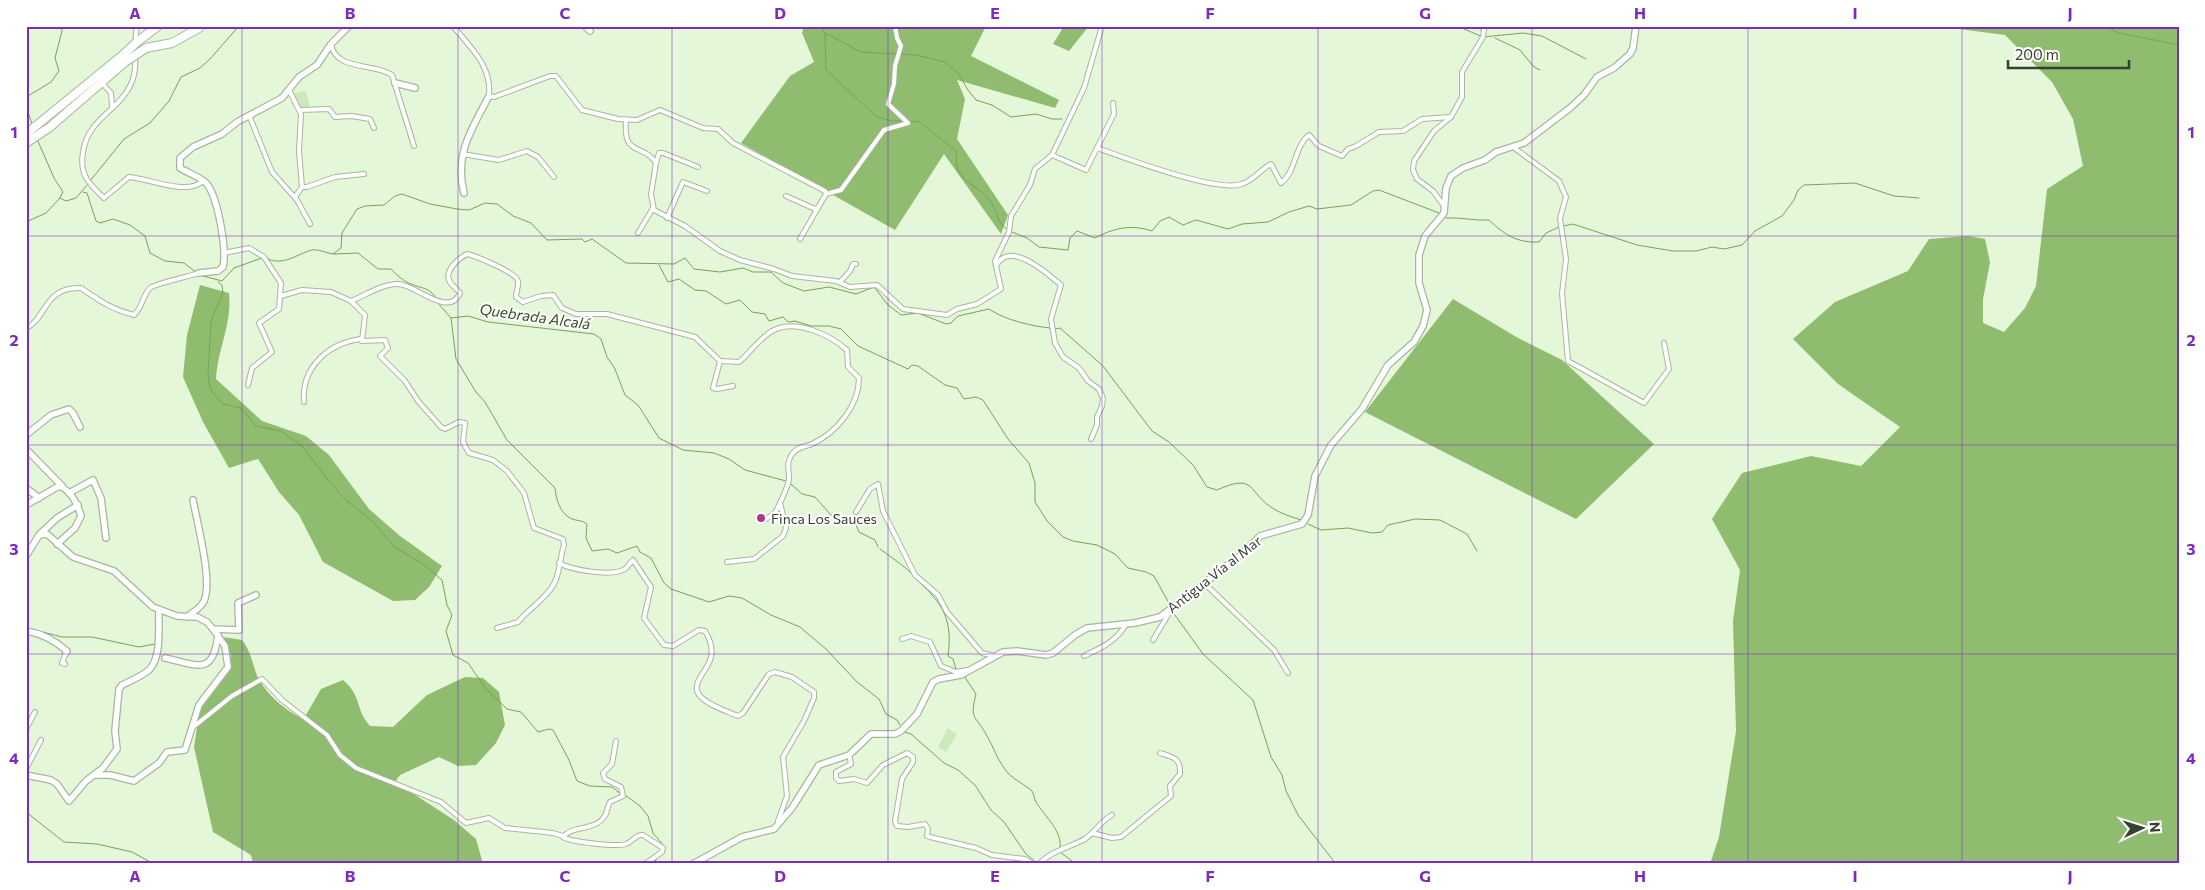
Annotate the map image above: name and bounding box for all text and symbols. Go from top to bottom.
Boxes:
text: A [129,3,141,22]
text: B [345,3,356,22]
text: C [560,3,571,22]
text: D [774,3,786,22]
text: E [990,3,1000,22]
text: F [1205,3,1215,22]
text: G [1419,3,1431,22]
text: H [1634,3,1646,22]
text: I [1852,3,1858,22]
text: J [2067,3,2073,22]
scale bar [2008,38,2129,70]
text: 200 m [2015,45,2059,63]
text: 1 [10,122,18,141]
text: 1 [2187,122,2195,141]
water label: Quebrada Alcalá [479,299,592,333]
text: 2 [9,330,19,349]
text: 2 [2186,330,2196,349]
place label: Finca Los Sauces [771,510,877,527]
marker: Finca Los Sauces [755,512,767,524]
street label: Antigua Vía al Mar [1163,532,1265,616]
text: 3 [9,539,19,558]
text: 3 [2186,539,2196,558]
text: 4 [9,748,19,767]
text: 4 [2186,748,2196,767]
north arrow [2118,802,2168,852]
text: N [2147,821,2164,833]
text: A [129,866,141,885]
text: B [345,866,356,885]
text: C [560,866,571,885]
text: D [774,866,786,885]
text: E [990,866,1000,885]
text: F [1205,866,1215,885]
text: G [1419,866,1431,885]
text: H [1634,866,1646,885]
text: I [1852,866,1858,885]
text: J [2067,866,2073,885]

